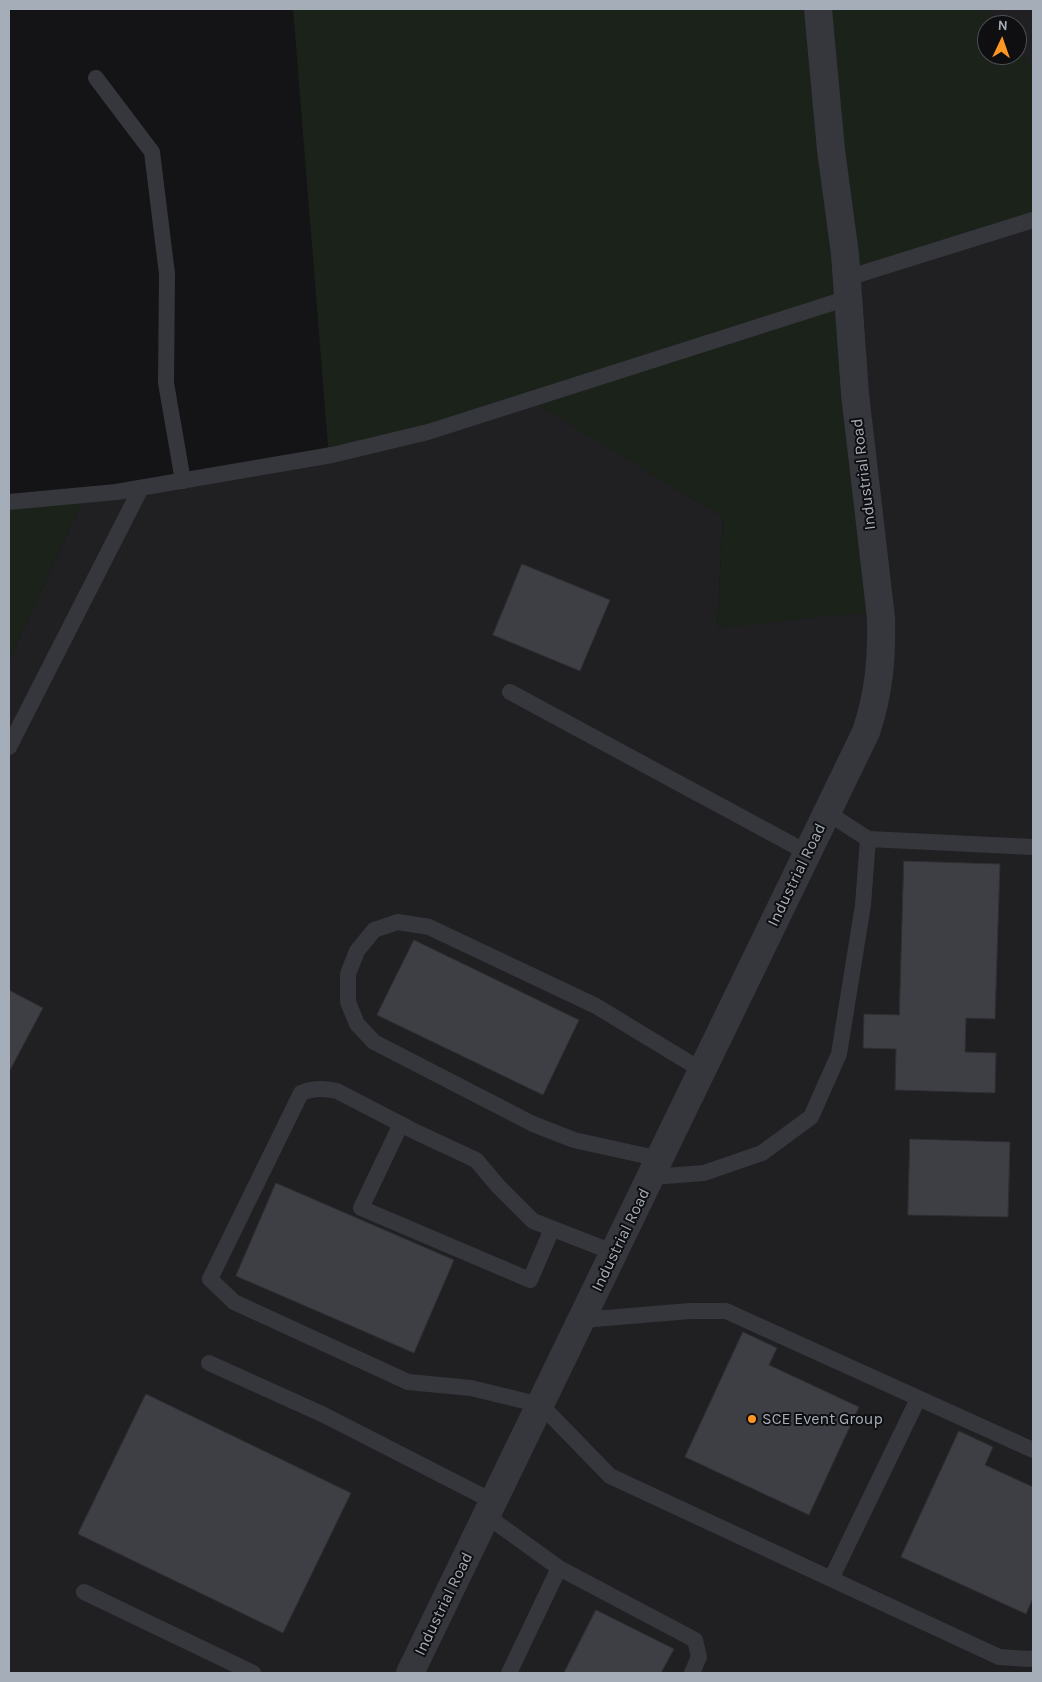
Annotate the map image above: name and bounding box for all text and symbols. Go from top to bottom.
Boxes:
north arrow [977,15,1027,65]
text: N [997,17,1008,34]
street label: Industrial Road [848,417,880,531]
street label: Industrial Road [764,820,830,930]
street label: Industrial Road [588,1185,654,1295]
place label: SCE Event Group [762,1409,883,1429]
marker: SCE Event Group [746,1413,758,1425]
street label: Industrial Road [411,1549,477,1659]

